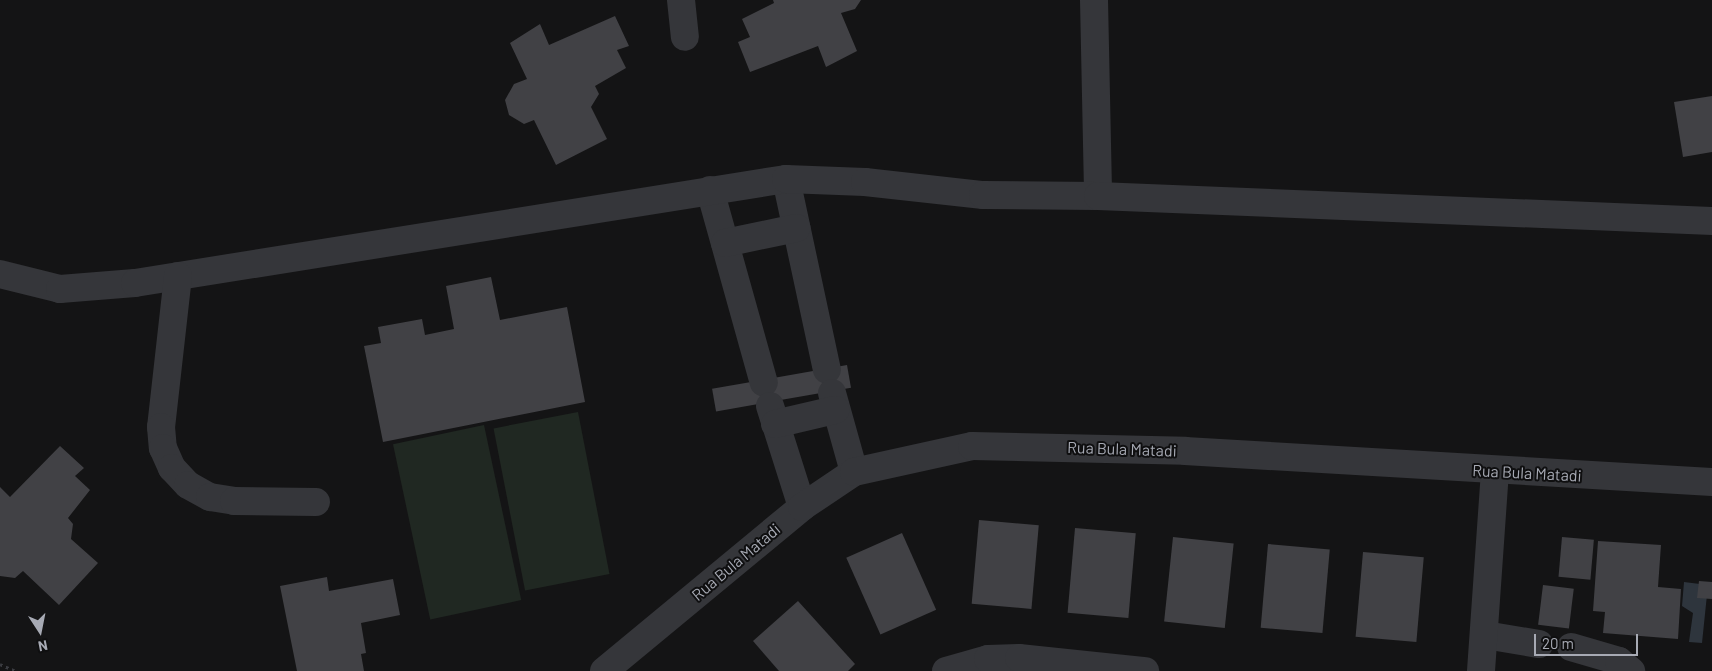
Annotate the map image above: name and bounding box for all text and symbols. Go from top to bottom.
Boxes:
street label: Rua Bula Matadi [1067,437,1177,461]
street label: Rua Bula Matadi [1472,461,1582,485]
street label: Rua Bula Matadi [688,519,784,605]
north arrow [15,606,65,656]
scale bar [1537,624,1641,656]
text: 20 m [1542,634,1574,652]
text: N [37,637,49,655]

